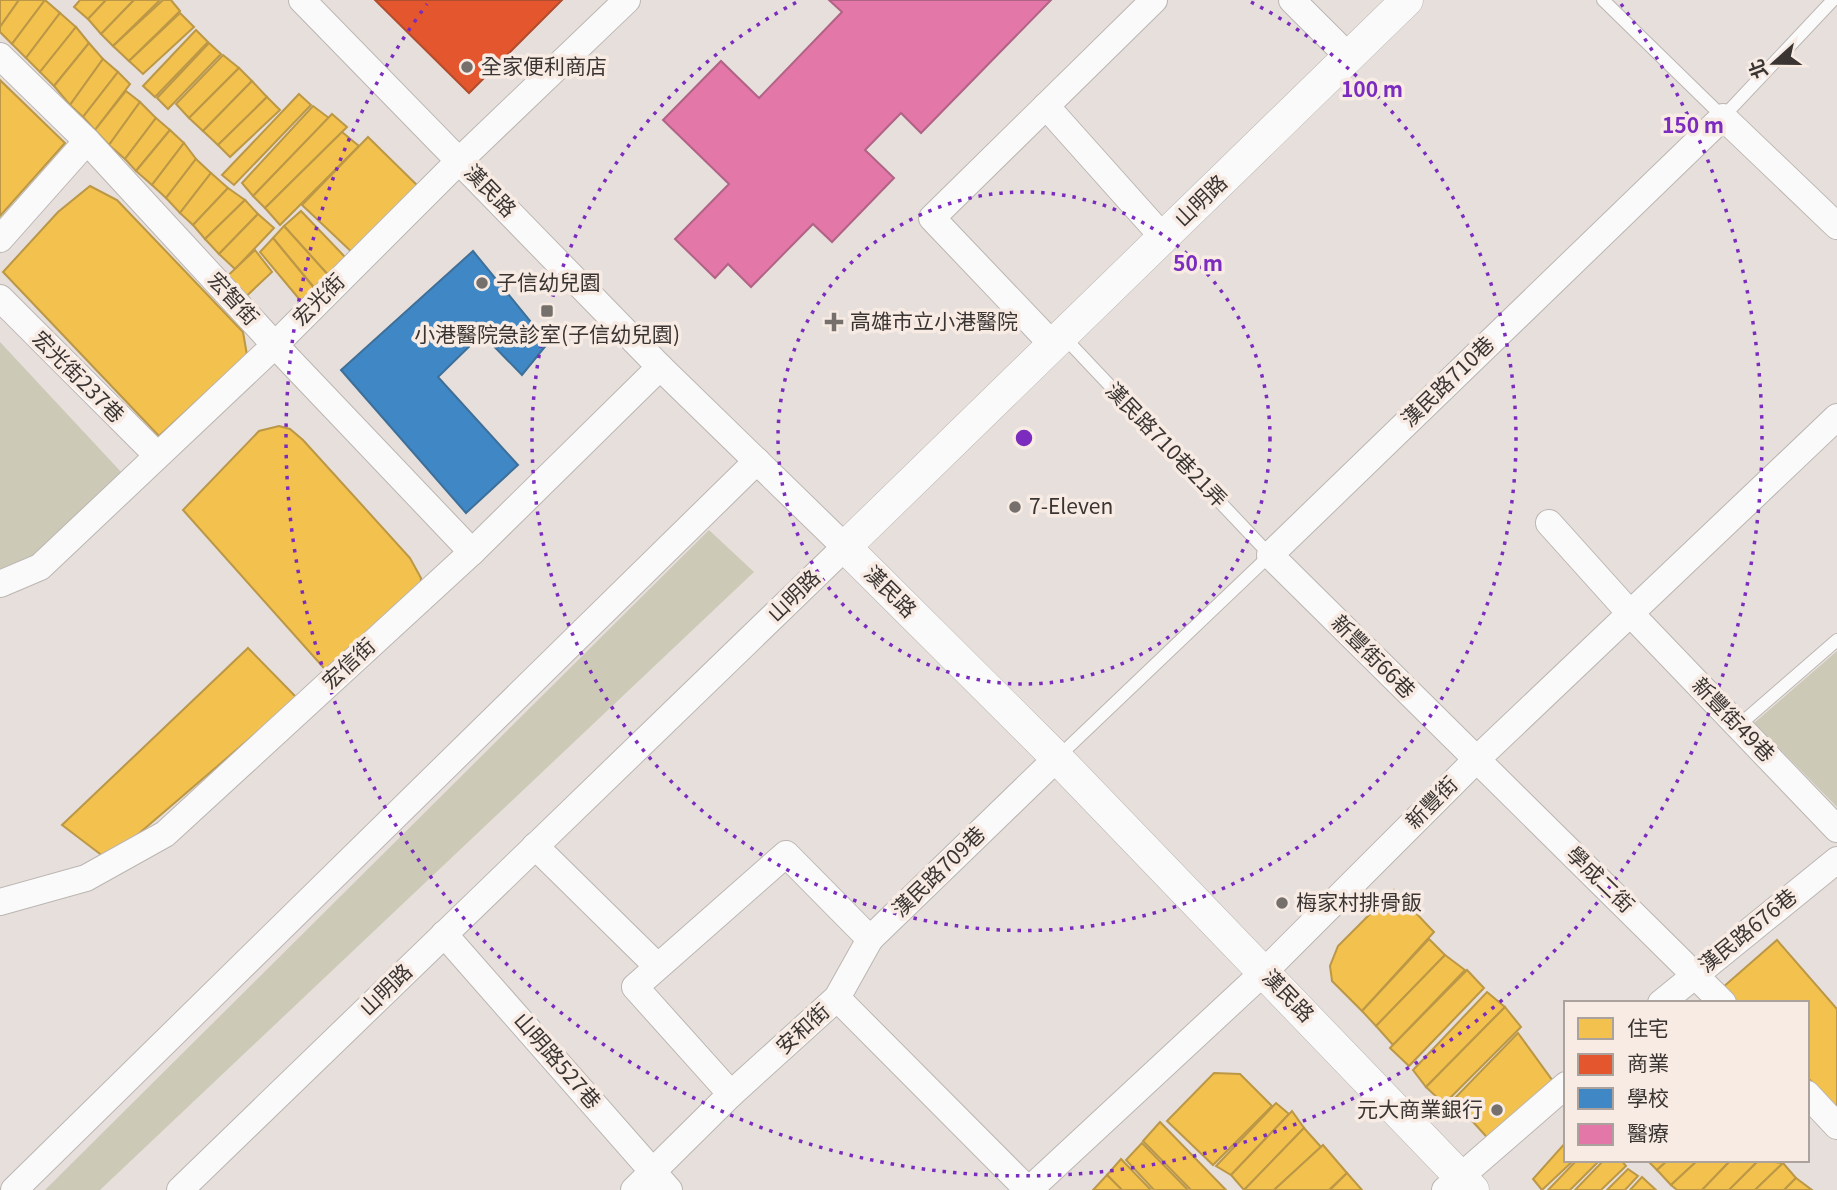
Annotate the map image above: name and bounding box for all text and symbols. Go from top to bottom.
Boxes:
north arrow [1739,28,1809,98]
place label: 全家便利商店 [481,50,607,80]
text: 北 [1741,56,1773,83]
marker: 全家便利商店 [459,59,475,75]
text: 100 m [1341,73,1403,103]
text: 150 m [1662,109,1724,139]
street label: 漢民路 [459,157,524,223]
street label: 山明路 [1167,167,1233,232]
text: 50 m [1173,247,1223,277]
street label: 宏智街 [202,264,267,331]
street label: 宏光街 [285,266,350,331]
place label: 子信幼兒園 [496,266,601,296]
marker: 子信幼兒園 [474,275,490,291]
marker: 小港醫院急診室(子信幼兒園) [539,303,555,319]
place label: 高雄市立小港醫院 [850,305,1018,335]
marker: 高雄市立小港醫院 [824,312,844,332]
place label: 小港醫院急診室(子信幼兒園) [414,318,680,348]
street label: 宏光街237巷 [27,323,132,428]
street label: 漢民路710巷 [1393,328,1500,433]
street label: 漢民路710巷21弄 [1100,374,1235,513]
centre of rings [1012,426,1036,450]
place label: 7-Eleven [1029,490,1113,520]
marker: 7-Eleven [1007,499,1023,515]
street label: 漢民路 [859,558,924,623]
street label: 山明路 [760,562,826,627]
street label: 新豐街66巷 [1326,607,1423,704]
street label: 宏信街 [314,630,381,695]
street label: 新豐街49巷 [1686,670,1783,768]
street label: 新豐街 [1398,769,1463,834]
street label: 漢民路709巷 [884,818,991,923]
street label: 學成二街 [1561,839,1642,919]
street label: 漢民路676巷 [1691,880,1802,979]
place label: 梅家村排骨飯 [1296,886,1422,916]
marker: 梅家村排骨飯 [1274,895,1290,911]
street label: 山明路 [352,956,418,1021]
street label: 漢民路 [1257,962,1322,1028]
street label: 安和街 [768,995,835,1060]
legend [1564,1001,1809,1162]
street label: 山明路527巷 [508,1005,609,1114]
text: 住宅 [1627,1012,1669,1042]
text: 商業 [1627,1047,1669,1077]
text: 學校 [1627,1082,1669,1112]
place label: 元大商業銀行 [1357,1093,1483,1123]
marker: 元大商業銀行 [1489,1102,1505,1118]
text: 醫療 [1627,1117,1669,1147]

